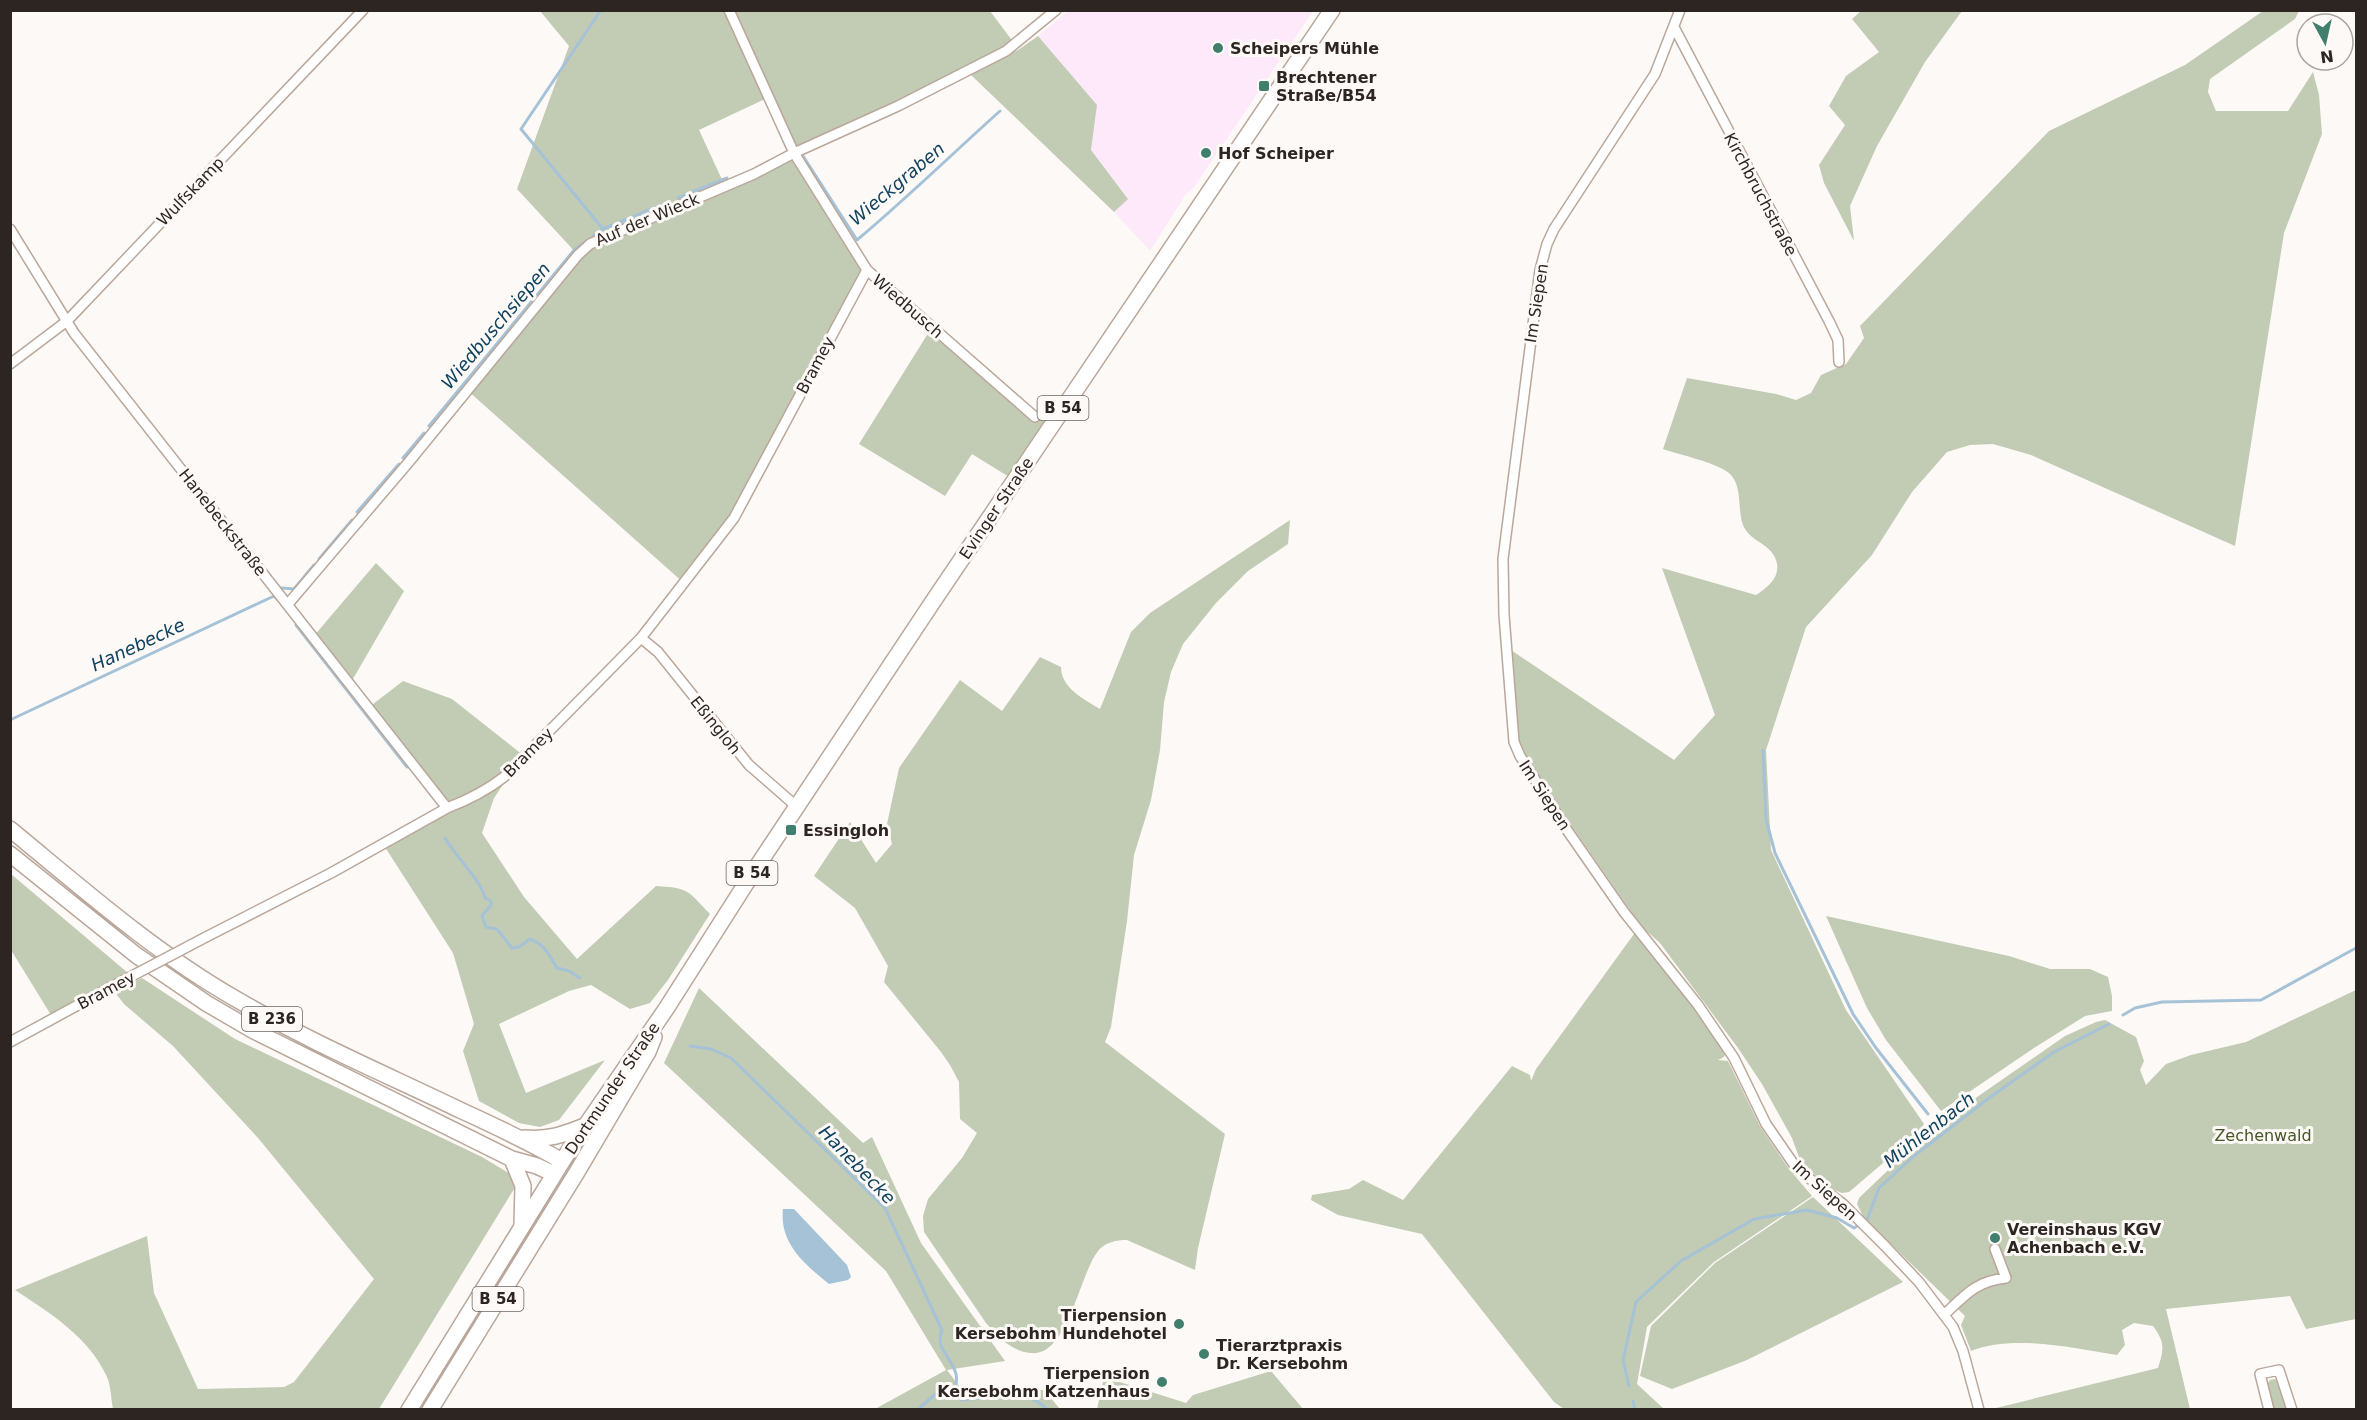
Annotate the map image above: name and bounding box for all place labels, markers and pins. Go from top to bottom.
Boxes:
place label: Scheipers Mühle [1230,39,1379,58]
marker: Scheipers Mühle [1211,41,1225,55]
place label: Brechtener Straße/B54 [1276,68,1377,105]
marker: Brechtener Straße/B54 [1257,79,1271,93]
place label: Hof Scheiper [1218,144,1334,163]
marker: Hof Scheiper [1199,146,1213,160]
place label: Essingloh [803,821,889,840]
marker: Essingloh [784,823,798,837]
place label: Vereinshaus KGV Achenbach e.V. [2007,1220,2162,1257]
marker: Vereinshaus KGV Achenbach e.V. [1988,1231,2002,1245]
place label: Tierpension Kersebohm Hundehotel [955,1306,1167,1343]
marker: Tierpension Kersebohm Hundehotel [1172,1317,1186,1331]
place label: Tierarztpraxis Dr. Kersebohm [1216,1336,1348,1373]
marker: Tierarztpraxis Dr. Kersebohm [1197,1347,1211,1361]
place label: Tierpension Kersebohm Katzenhaus [937,1364,1150,1401]
marker: Tierpension Kersebohm Katzenhaus [1155,1375,1169,1389]

